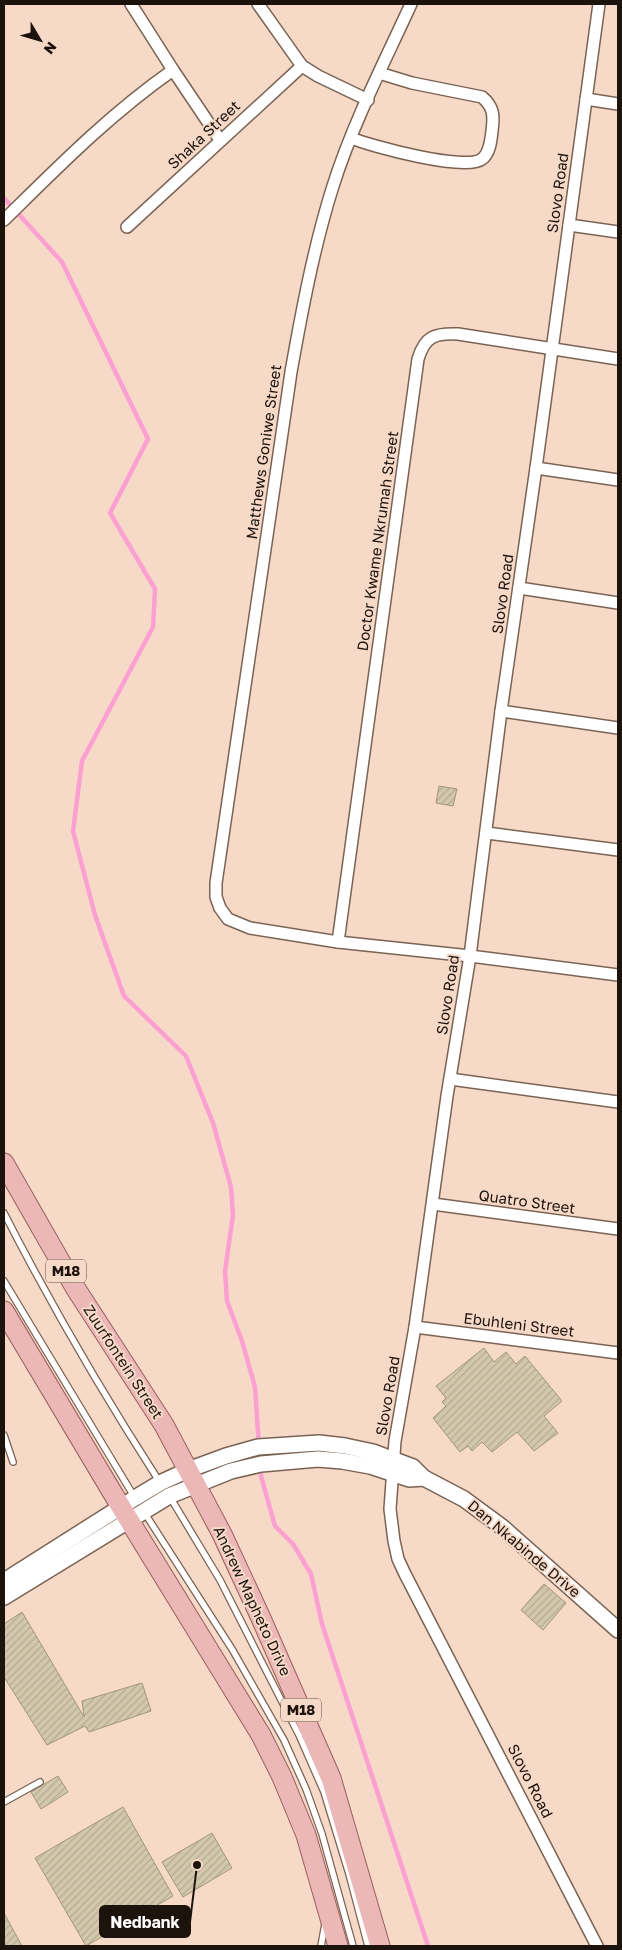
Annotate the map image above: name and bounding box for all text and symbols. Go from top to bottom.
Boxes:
north arrow [15,15,65,65]
text: N [41,39,61,58]
street label: Shaka Street [163,96,243,172]
street label: Slovo Road [542,152,572,234]
street label: Matthews Goniwe Street [242,363,284,540]
street label: Doctor Kwame Nkrumah Street [353,430,401,652]
street label: Slovo Road [487,553,517,635]
street label: Slovo Road [432,954,462,1036]
street label: Quatro Street [478,1185,577,1217]
road number: M18 [46,1260,86,1282]
street label: Zuurfontein Street [80,1301,167,1422]
street label: Ebuhleni Street [463,1308,576,1340]
street label: Slovo Road [371,1355,403,1437]
street label: Dan Nkabinde Drive [465,1496,585,1601]
street label: Andrew Mapheto Drive [210,1523,296,1679]
road number: M18 [281,1698,321,1722]
street label: Slovo Road [505,1741,557,1821]
callout: Nedbank [100,1906,190,1937]
text: Nedbank [110,1912,180,1932]

